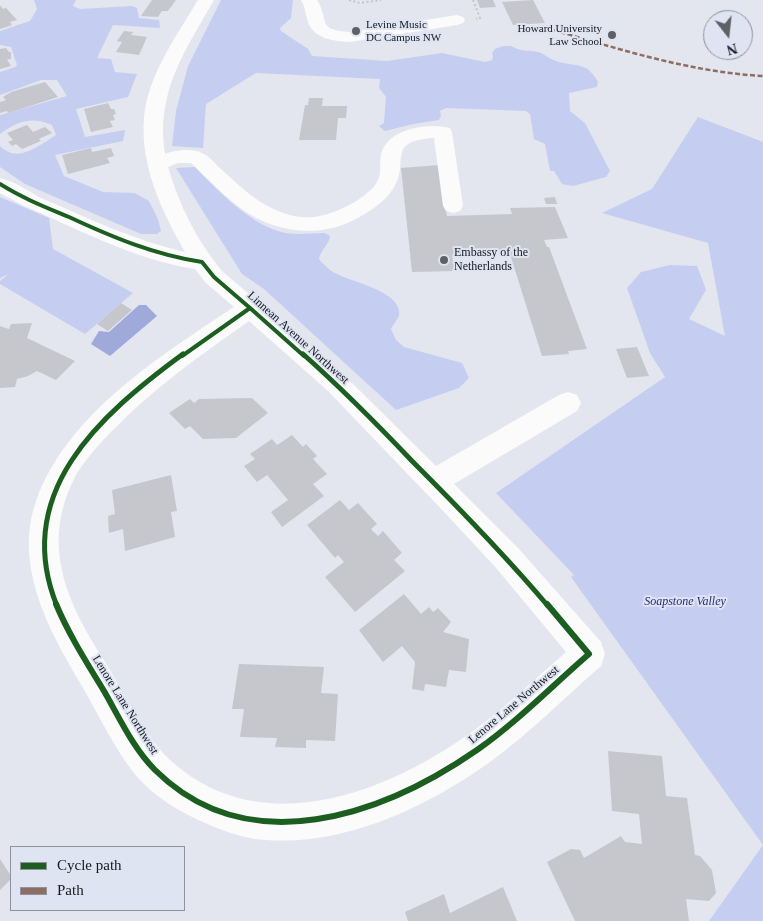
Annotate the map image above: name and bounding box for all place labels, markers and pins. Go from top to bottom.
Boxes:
place label: Levine Music DC Campus NW [366,18,441,44]
place label: Howard University Law School [517,22,602,48]
marker: Levine Music DC Campus NW [350,25,362,37]
marker: Howard University Law School [606,29,618,41]
place label: Embassy of the Netherlands [454,246,528,274]
marker: Embassy of the Netherlands [438,254,450,266]

